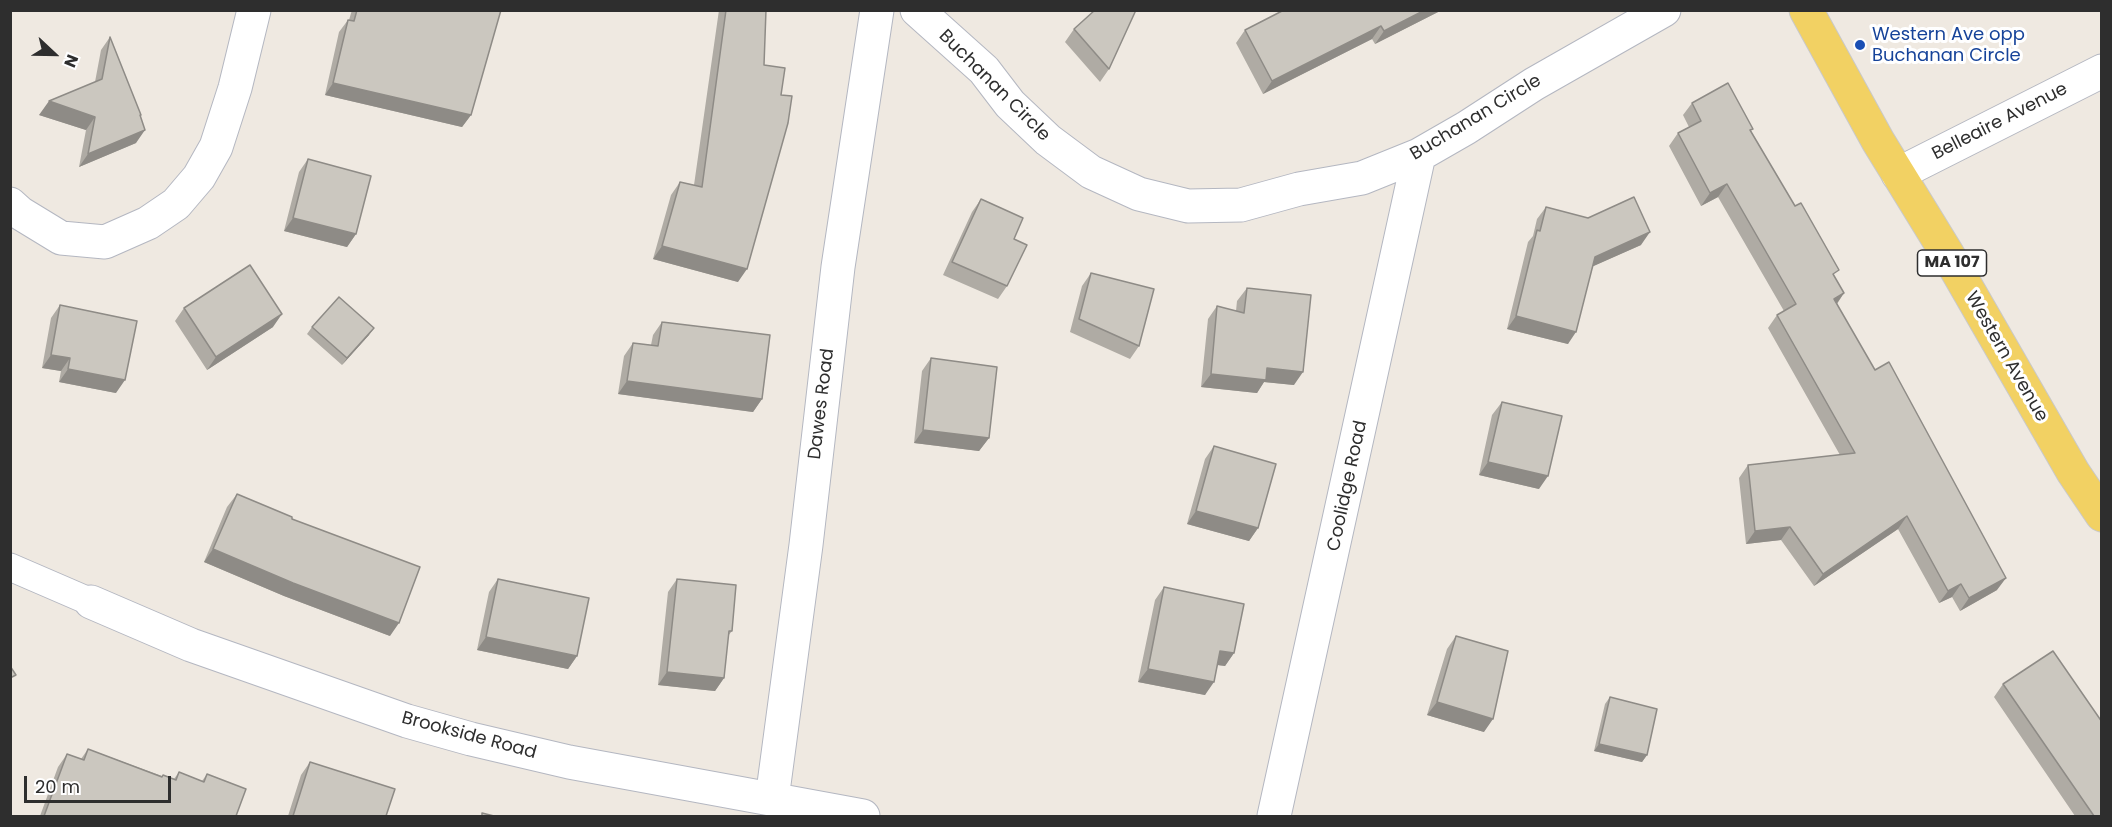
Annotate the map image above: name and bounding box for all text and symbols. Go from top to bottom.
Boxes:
north arrow [24,24,84,84]
place label: Western Ave opp Buchanan Circle [1872,24,2025,66]
street label: Buchanan Circle [934,26,1054,146]
marker: Western Ave opp Buchanan Circle [1853,38,1867,52]
text: N [58,51,84,71]
street label: Buchanan Circle [1407,70,1545,166]
street label: Belleaire Avenue [1929,79,2071,165]
road number: MA 107 [1918,250,1986,276]
street label: Western Avenue [1960,288,2052,426]
street label: Dawes Road [804,347,840,461]
street label: Coolidge Road [1324,419,1372,553]
street label: Brookside Road [399,708,539,764]
scale bar [27,764,174,802]
text: 20 m [35,774,80,799]

